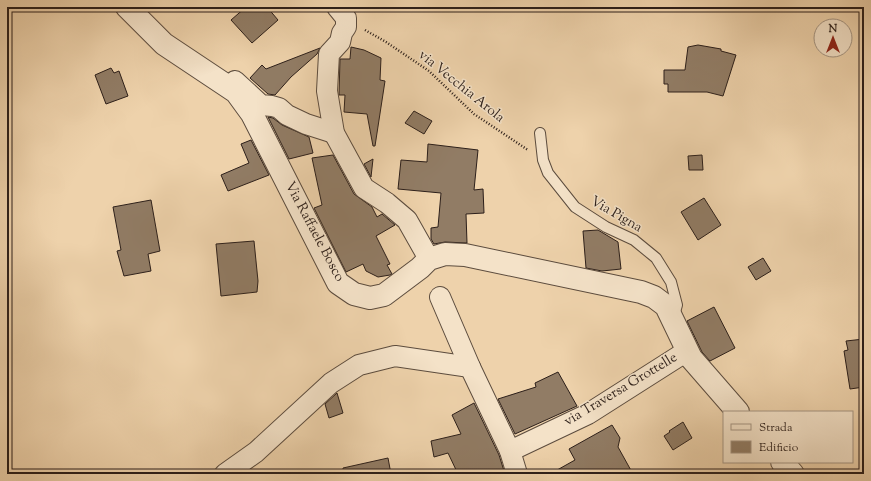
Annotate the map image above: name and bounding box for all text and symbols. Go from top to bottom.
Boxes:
north arrow [813,18,853,58]
text: N [828,21,838,37]
street label: via Vecchia Arola [414,46,509,128]
street label: Via Raffaele Bosco [279,178,349,286]
street label: Via Pigna [586,192,646,238]
street label: via Traversa Grottelle [561,348,681,432]
legend [723,411,853,463]
text: Strada [759,419,793,437]
text: Edificio [759,439,799,457]

